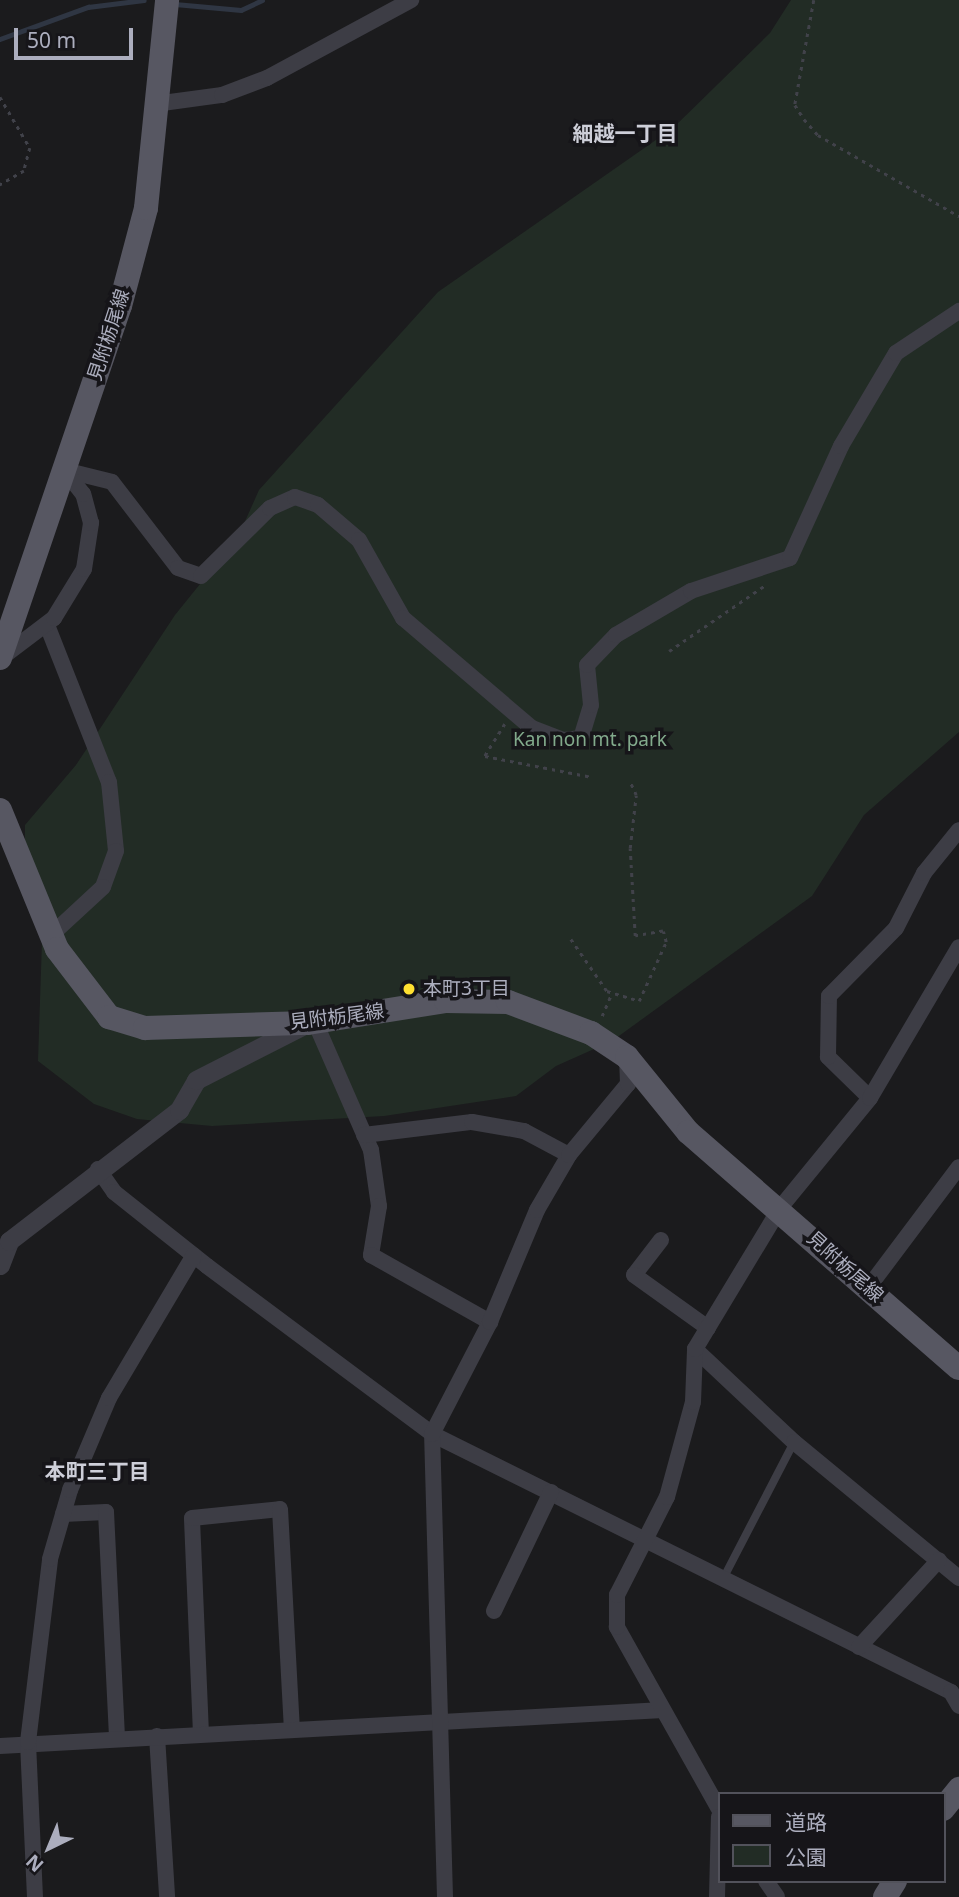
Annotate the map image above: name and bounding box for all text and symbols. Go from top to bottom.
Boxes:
scale bar [18,14,136,58]
text: 50 m [27,26,76,54]
district label: 細越一丁目 [573,120,677,146]
street label: 見附栃尾線 [83,286,135,384]
park label: Kan non mt. park [513,729,667,751]
place label: 本町3丁目 [423,978,510,1000]
marker: 本町3丁目 [401,981,417,997]
street label: 見附栃尾線 [288,1000,386,1034]
street label: 見附栃尾線 [802,1227,888,1307]
district label: 本町三丁目 [45,1458,149,1484]
legend [718,1792,945,1883]
text: 道路 [785,1808,827,1836]
north arrow [14,1813,84,1883]
text: 公園 [785,1843,827,1871]
text: N [20,1849,49,1878]

